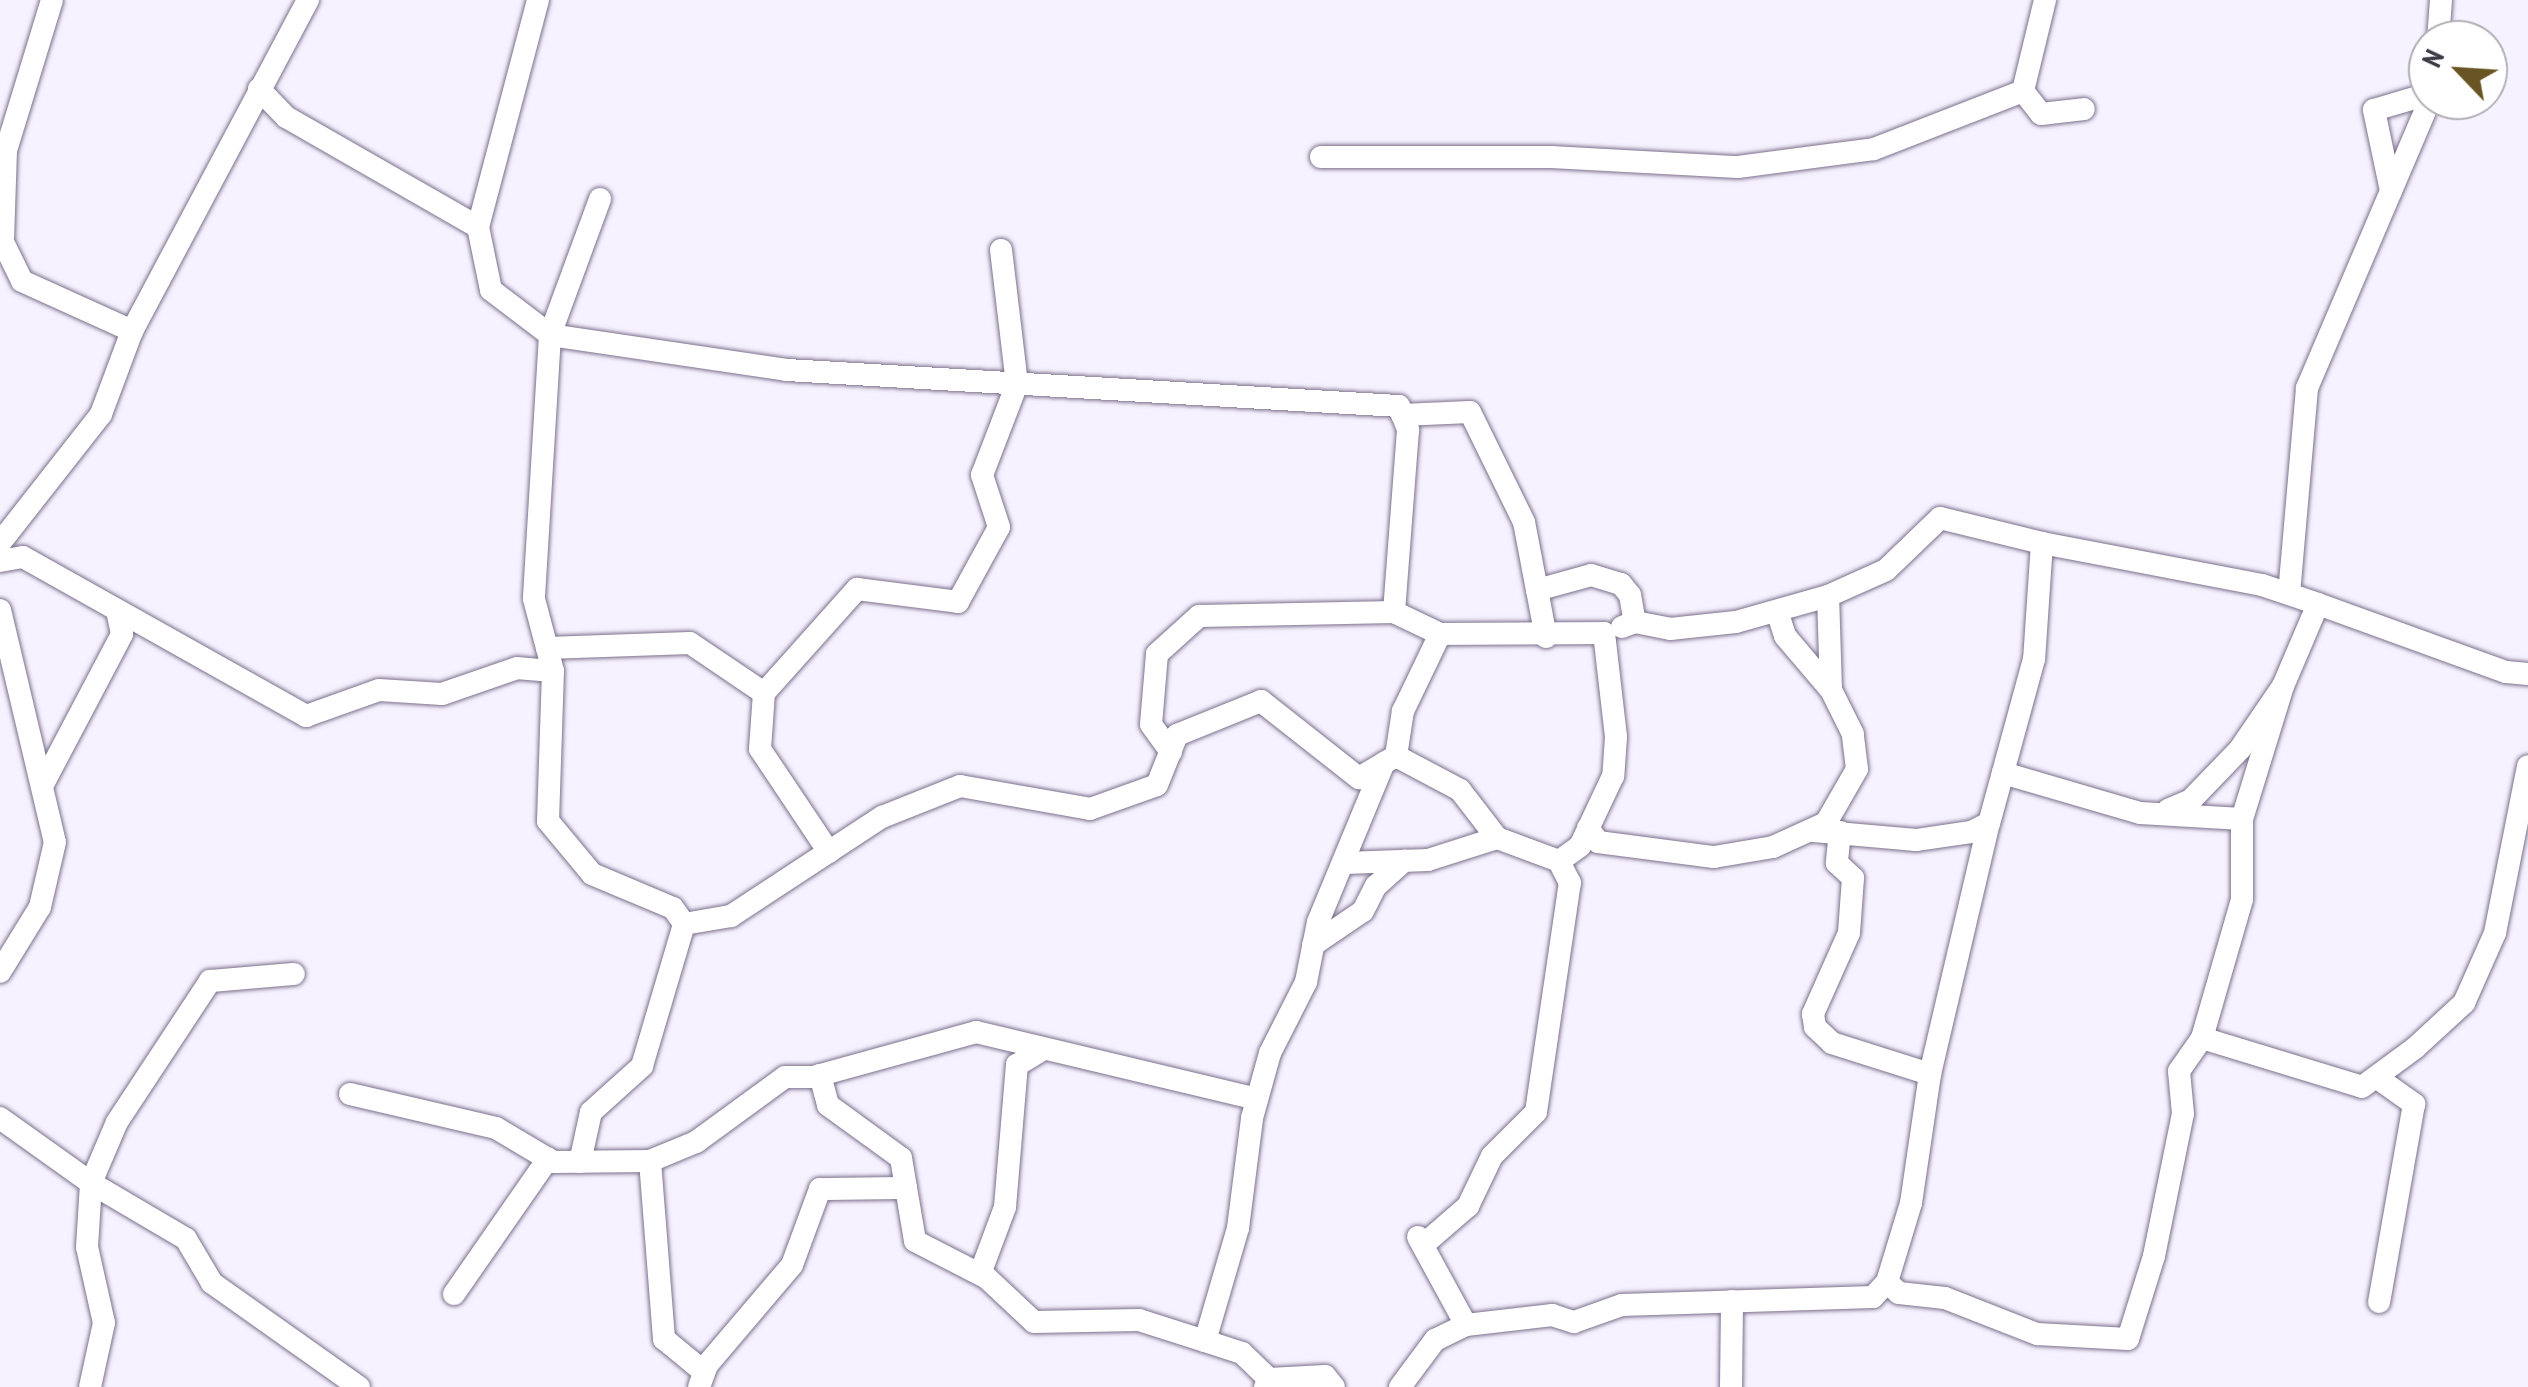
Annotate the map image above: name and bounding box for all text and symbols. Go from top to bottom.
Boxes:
north arrow [2408,20,2508,120]
text: N [2412,43,2452,73]

